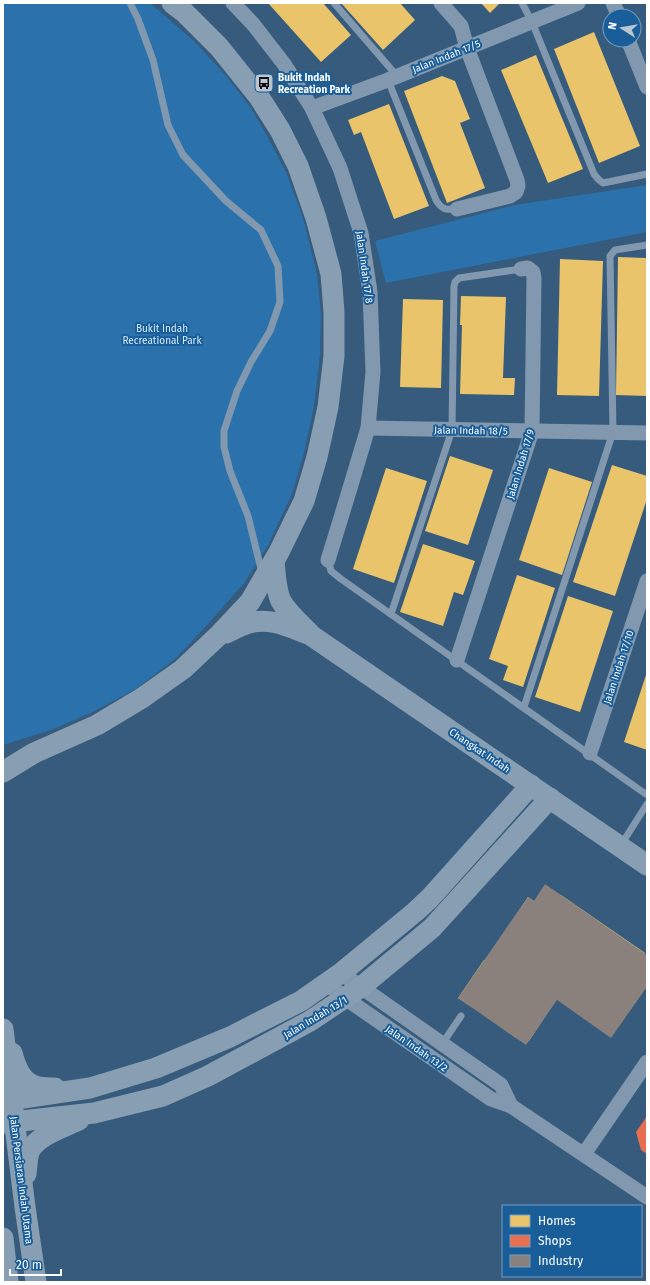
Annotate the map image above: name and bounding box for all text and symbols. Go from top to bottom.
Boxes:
north arrow [602,8,642,48]
text: N [606,21,620,31]
street label: Jalan Indah 17/5 [411,38,482,76]
bus stop icon: Bukit Indah Recreation Park [253,72,275,94]
place label: Bukit Indah Recreation Park [278,72,351,96]
street label: Jalan Indah 17/8 [353,230,375,304]
park label: Bukit Indah Recreational Park [122,323,202,347]
street label: Jalan Indah 18/5 [434,424,508,438]
street label: Jalan Indah 17/9 [505,428,537,501]
street label: Jalan Indah 17/10 [601,629,637,706]
street label: Changkat Indah [447,726,512,776]
street label: Jalan Indah 13/1 [282,994,349,1042]
street label: Jalan Indah 13/2 [383,1023,450,1075]
street label: Jalan Persiaran Indah Utama [7,1116,35,1245]
legend [502,1205,642,1277]
text: Homes [538,1214,576,1228]
text: Shops [538,1234,572,1248]
scale bar [10,1251,61,1277]
text: Industry [538,1254,583,1268]
text: 20 m [16,1258,42,1272]

